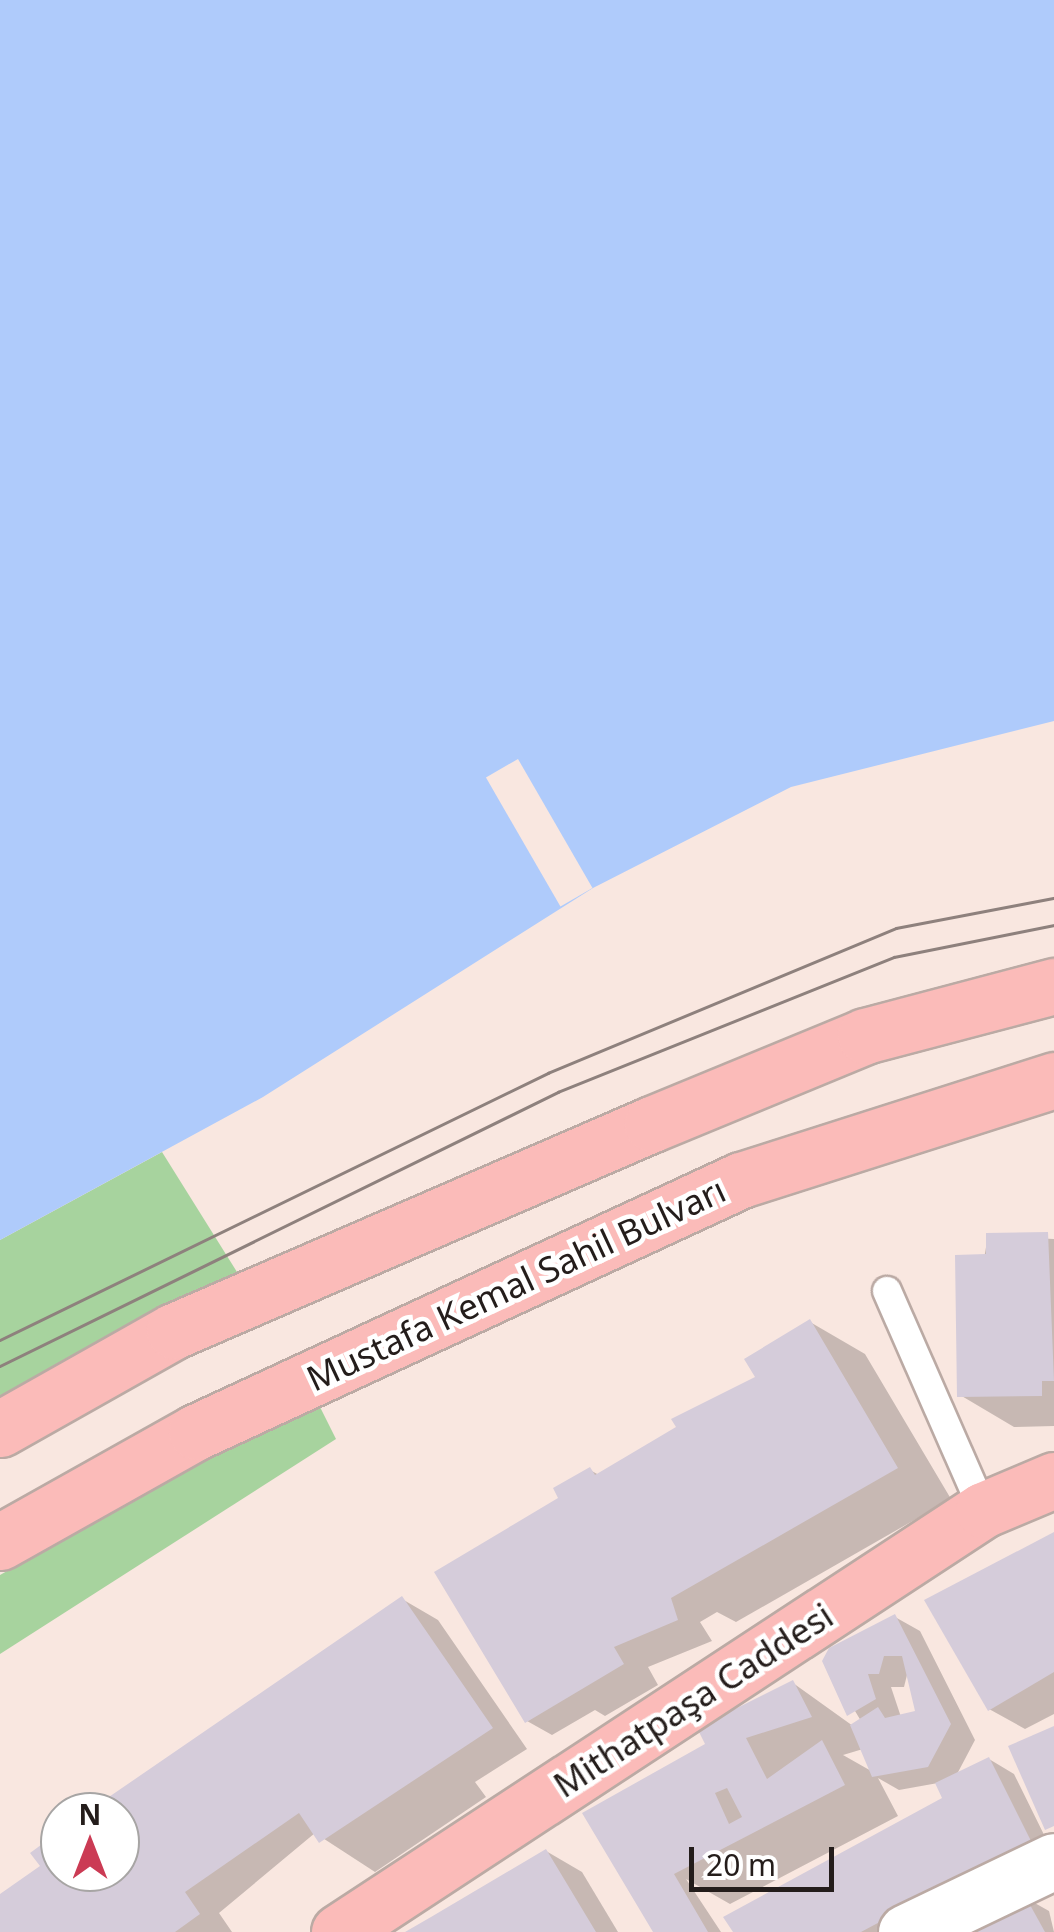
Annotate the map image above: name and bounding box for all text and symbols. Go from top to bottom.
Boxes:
street label: Mustafa Kemal Sahil Bulvarı [300,1168,732,1400]
street label: Mithatpaşa Caddesi [546,1594,840,1806]
north arrow [40,1792,140,1892]
text: N [79,1795,101,1833]
scale bar [694,1827,839,1889]
text: 20 m [706,1844,776,1885]

